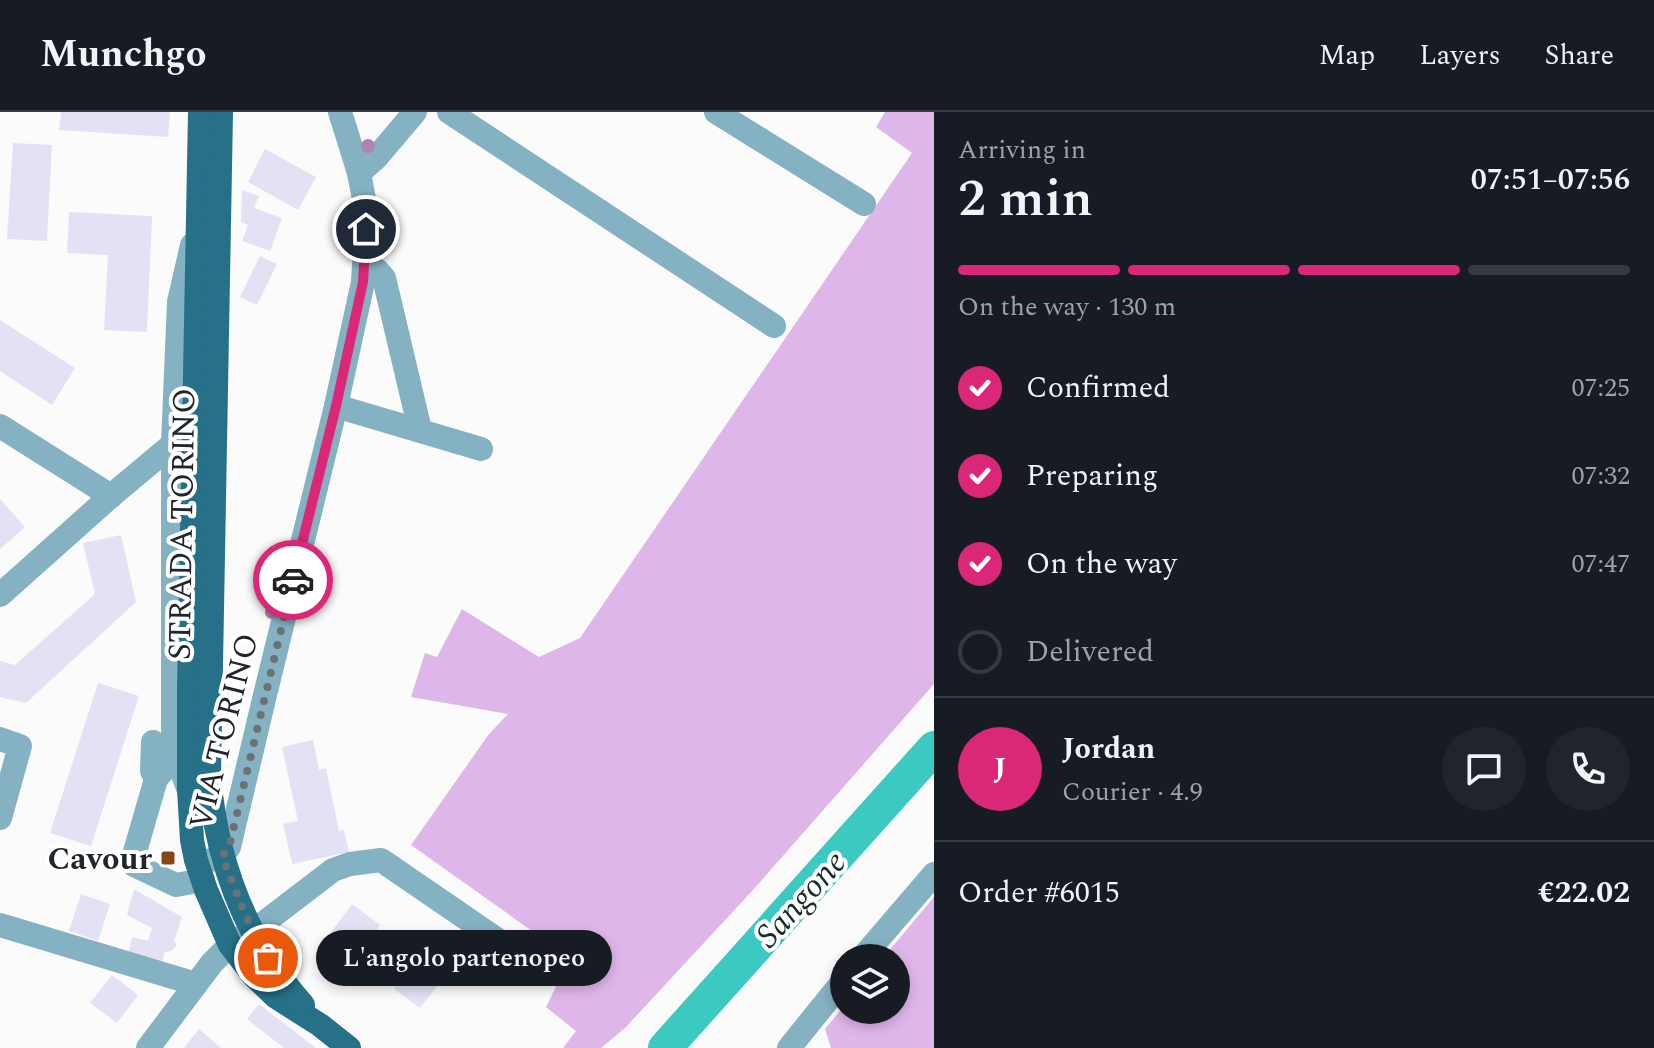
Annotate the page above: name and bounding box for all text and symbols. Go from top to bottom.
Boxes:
text: Munchgo [40,26,206,84]
text: Map [1319,34,1375,77]
text: Layers [1419,34,1501,77]
text: Share [1545,34,1614,77]
text: Arriving in [958,130,1086,170]
text: 07:51–07:56 [1471,157,1630,203]
text: 2 min [958,160,1093,239]
pin [332,195,400,263]
icon: home [344,207,388,251]
text: On the way · 130 m [958,287,1176,327]
text: Confirmed [1026,365,1170,411]
icon: check [958,366,1002,410]
text: 07:25 [1571,368,1630,408]
street label: STRADA TORINO [156,388,209,660]
text: Preparing [1026,453,1158,499]
icon: check [958,454,1002,498]
text: 07:32 [1571,456,1630,496]
courier [253,540,333,620]
text: On the way [1026,541,1177,587]
icon: check [958,542,1002,586]
text: 07:47 [1571,544,1630,584]
icon: car [271,558,315,602]
street label: VIA TORINO [176,628,272,835]
text: Delivered [1026,629,1154,675]
text: Jordan [1062,726,1155,772]
button: chat [1442,727,1526,811]
button: phone [1546,727,1630,811]
text: J [994,746,1006,792]
text: Courier · 4.9 [1062,772,1203,812]
place label: Cavour [48,835,152,884]
water label: Sangone [743,839,860,960]
marker: Cavour [159,849,177,867]
text: Order #6015 [958,870,1120,916]
text: €22.02 [1538,870,1630,916]
pin [234,924,302,992]
callout: L'angolo partenopeo [316,930,612,986]
icon: bag [246,936,290,980]
text: L'angolo partenopeo [343,938,585,978]
map controls [830,944,910,1024]
button: layers [830,944,910,1024]

